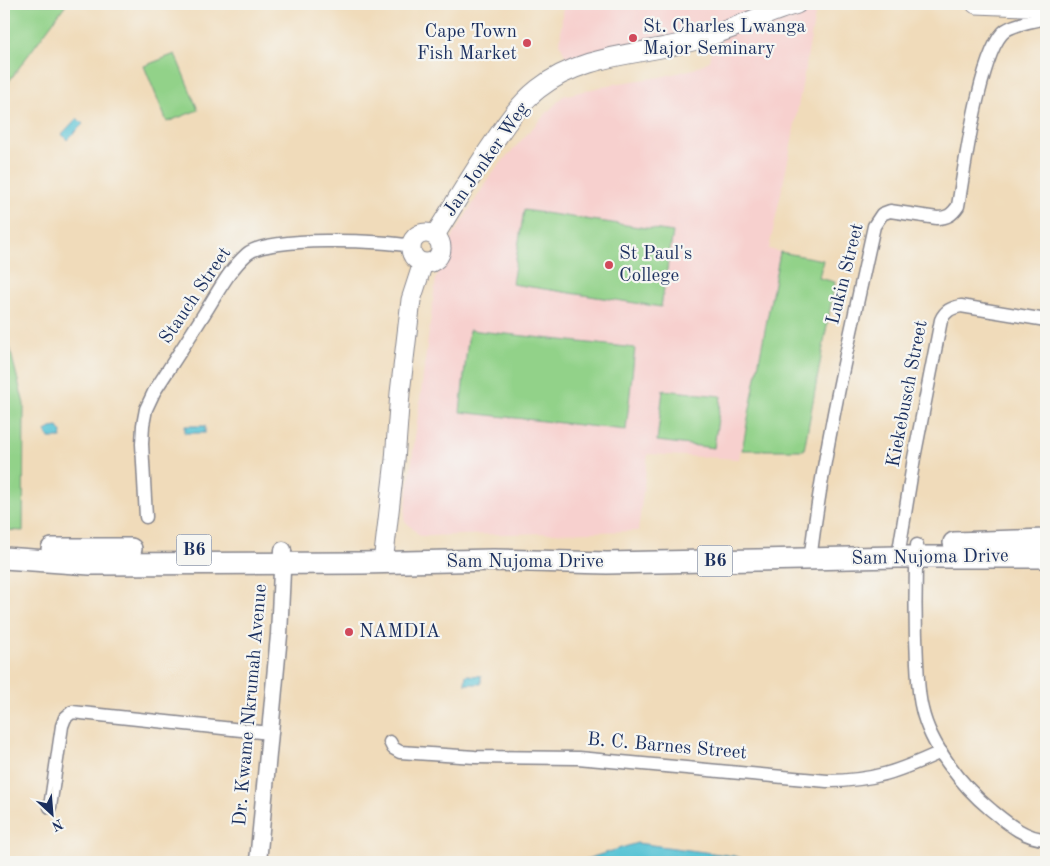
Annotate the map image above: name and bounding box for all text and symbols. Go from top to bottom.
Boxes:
place label: St. Charles Lwanga Major Seminary [643,18,807,59]
place label: Cape Town Fish Market [417,23,517,64]
marker: St. Charles Lwanga Major Seminary [627,32,639,44]
marker: Cape Town Fish Market [521,37,533,49]
street label: Jan Jonker Weg [441,99,534,220]
street label: Lukin Street [824,221,868,327]
street label: Stauch Street [157,244,235,348]
place label: St Paul's College [619,245,692,286]
marker: St Paul's College [603,259,615,271]
street label: Kiekebusch Street [884,319,932,469]
road number: B6 [176,534,212,566]
road number: B6 [698,546,732,576]
street label: Sam Nujoma Drive [851,547,1009,569]
street label: Sam Nujoma Drive [446,553,604,572]
street label: Dr. Kwame Nkrumah Avenue [231,583,271,827]
place label: NAMDIA [359,623,441,642]
marker: NAMDIA [343,626,355,638]
street label: B. C. Barnes Street [586,731,748,763]
north arrow [28,788,78,838]
text: N [49,816,65,834]

